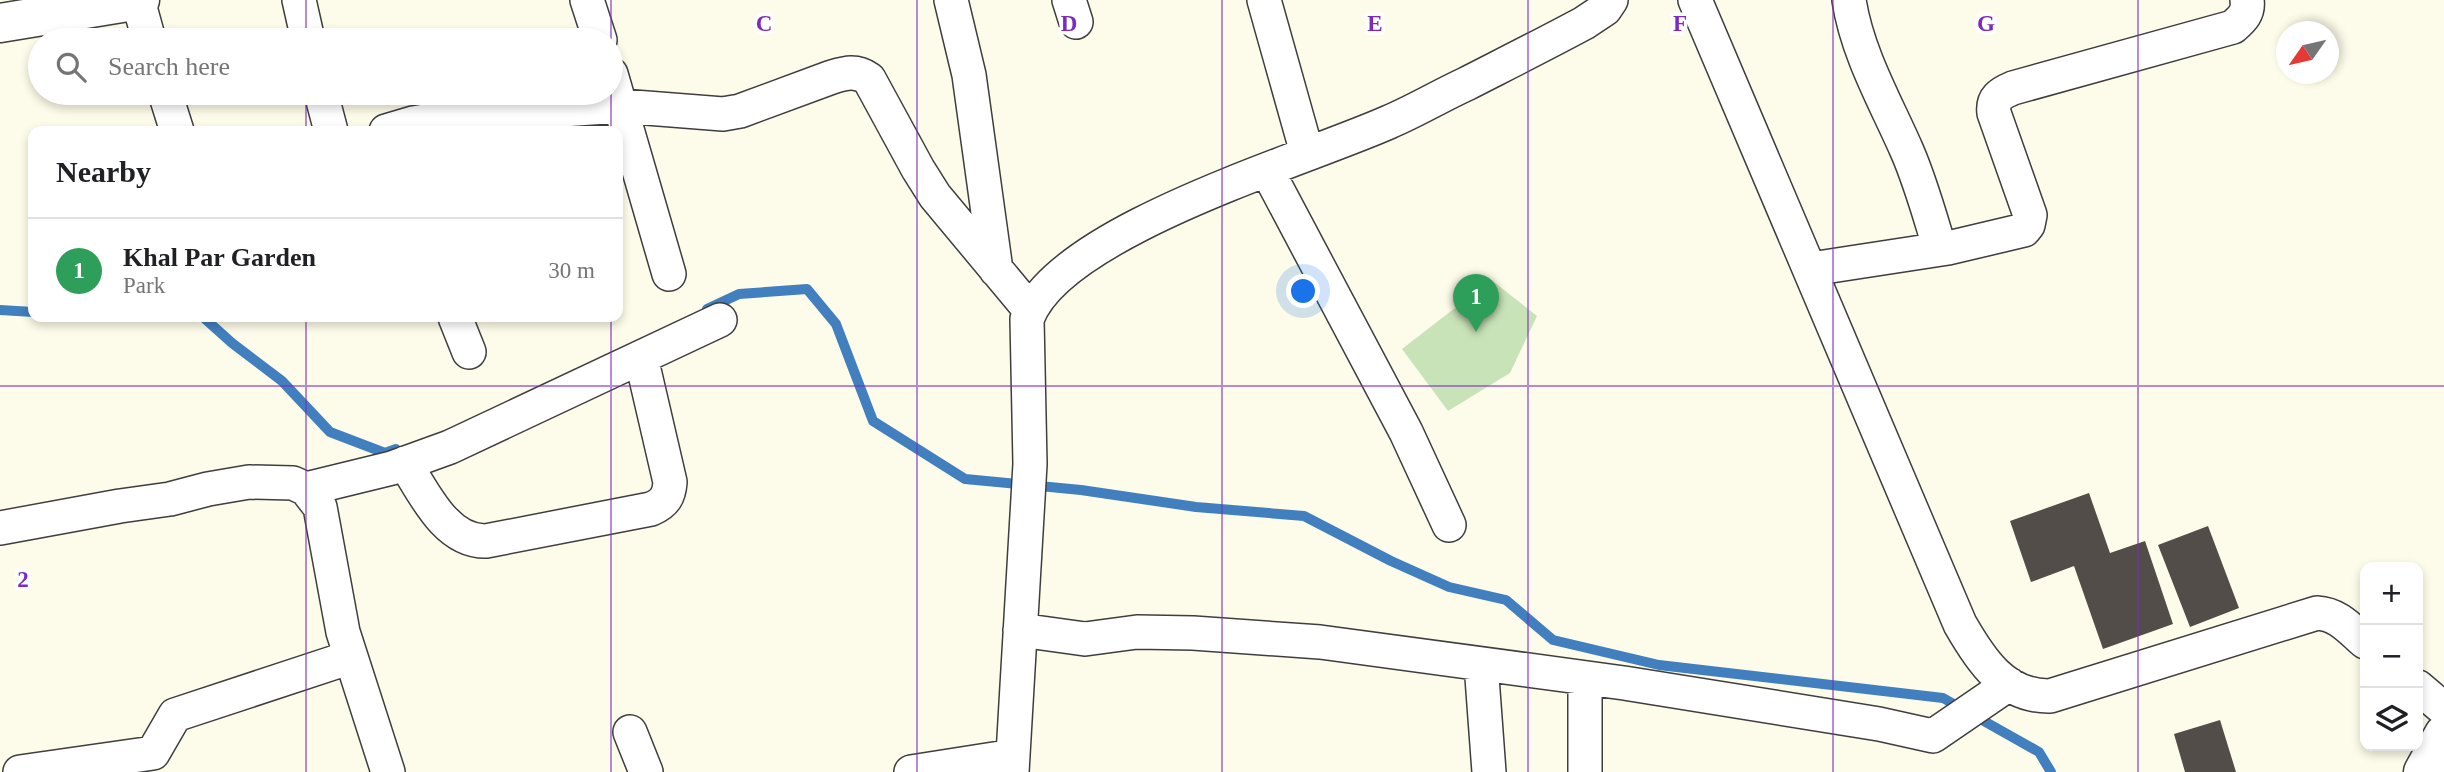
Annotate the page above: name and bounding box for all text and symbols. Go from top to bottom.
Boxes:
text: C [756,11,772,36]
text: D [1061,11,1077,36]
text: E [1367,11,1383,36]
text: F [1673,11,1687,36]
text: G [1977,11,1995,36]
north arrow [2276,21,2339,84]
search box [28,28,623,105]
icon: search [52,48,90,86]
text: Search here [108,52,230,81]
text: Nearby [56,155,151,188]
text: Khal Par Garden [123,243,316,272]
text: 1 [73,258,85,283]
text: 30 m [548,258,595,283]
text: Park [123,273,165,298]
your location [1286,274,1320,308]
pin: 1 [1453,274,1499,332]
map controls [2360,562,2423,751]
button: + [2360,562,2423,625]
text: 2 [17,567,29,592]
button: − [2360,625,2423,688]
button: layers [2360,688,2423,751]

